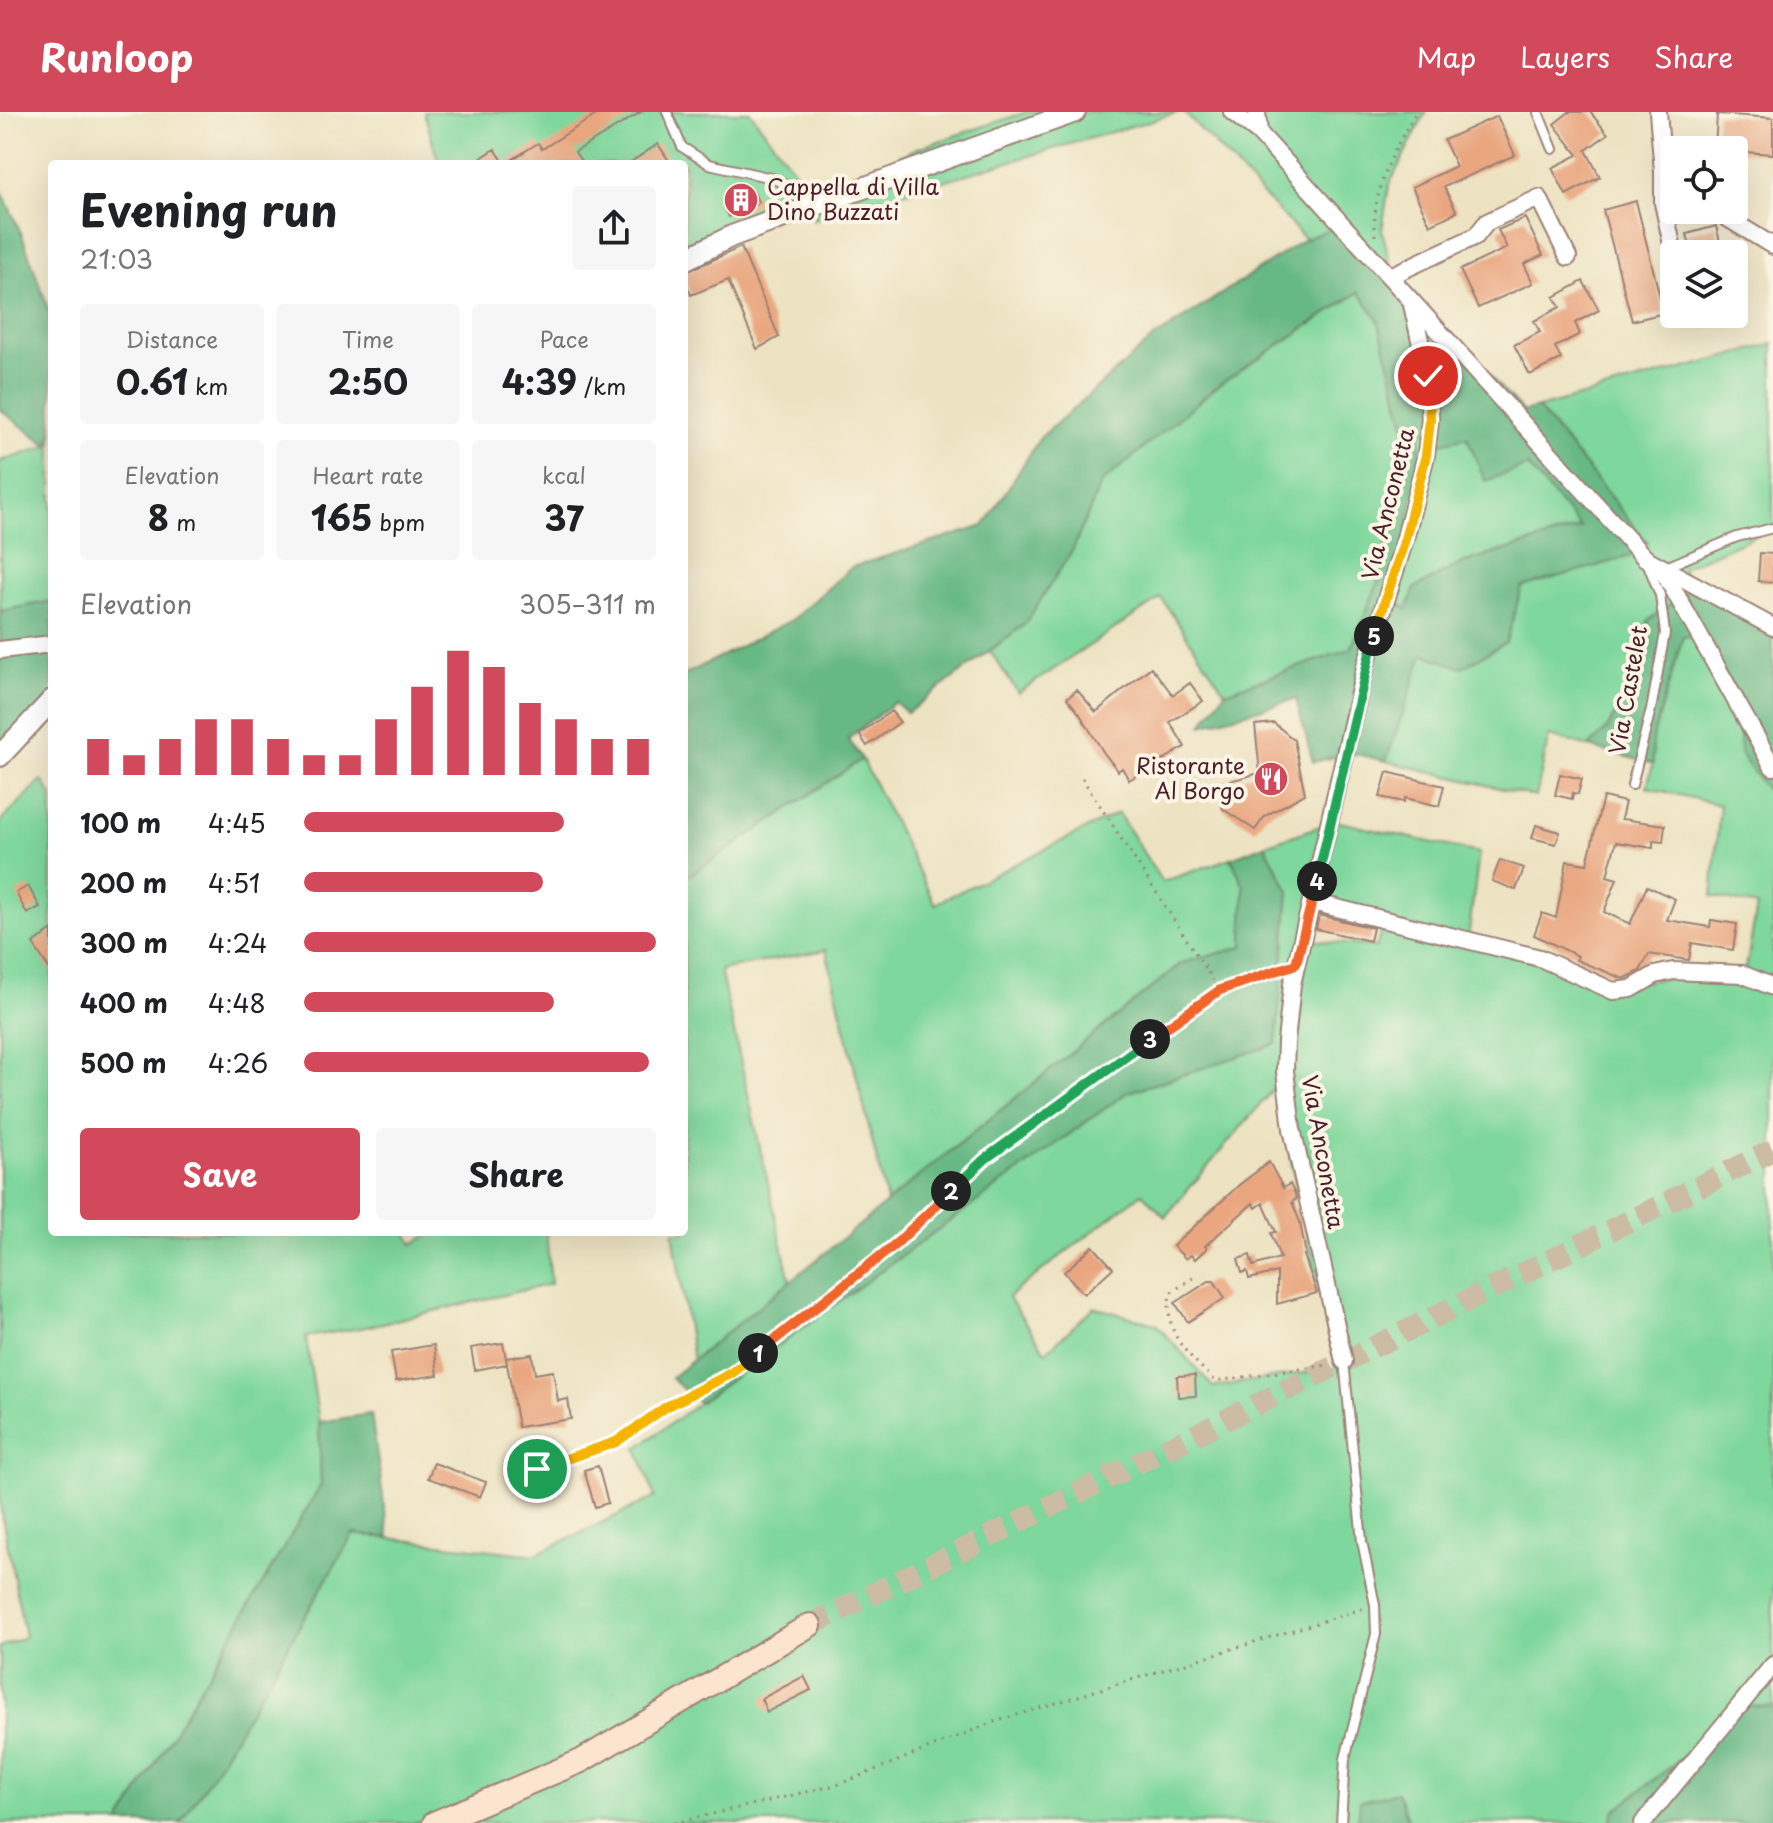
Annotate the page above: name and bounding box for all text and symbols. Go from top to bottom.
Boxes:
text: Runloop [40,28,193,85]
text: Map [1416,35,1476,78]
text: Layers [1520,35,1610,78]
text: Share [1654,35,1733,78]
map controls [1660,136,1748,328]
button: locate [1660,136,1748,224]
place label: Cappella di Villa Dino Buzzati [767,169,939,227]
text: Evening run [80,176,338,242]
building icon: Cappella di Villa Dino Buzzati [722,181,760,219]
button: share [572,186,656,270]
text: 21:03 [80,239,153,278]
button: layers [1660,240,1748,328]
text: Distance [126,322,218,355]
text: Time [342,322,394,355]
text: Pace [539,322,589,355]
pin [1394,342,1462,410]
icon: check [1406,354,1450,398]
text: 0.61 [116,355,188,407]
text: 2:50 [328,355,408,407]
text: 4:39 [502,355,577,407]
text: km [188,369,228,402]
text: /km [577,369,626,402]
street label: Via Anconetta [1352,424,1421,583]
text: Elevation [125,458,219,491]
text: Heart rate [312,458,424,491]
text: kcal [542,458,586,491]
text: 8 [148,491,169,543]
text: 165 [311,491,372,543]
text: 37 [544,491,584,543]
text: m [169,505,196,538]
text: bpm [372,505,425,538]
text: Elevation [80,584,192,623]
text: 305–311 m [519,584,656,623]
pin: 5 [1354,616,1394,656]
text: 5 [1367,619,1381,652]
street label: Via Castelet [1599,623,1654,757]
place label: Ristorante Al Borgo [1136,748,1245,806]
restaurant icon: Ristorante Al Borgo [1252,760,1290,798]
text: 100 m [80,803,161,842]
text: 4:45 [208,803,266,842]
pin: 4 [1297,861,1337,901]
text: 200 m [80,863,167,902]
text: 4:51 [208,863,260,902]
text: 4 [1310,864,1324,897]
text: 300 m [80,923,168,962]
text: 4:24 [208,923,268,962]
text: 400 m [80,983,168,1022]
text: 4:48 [208,983,266,1022]
pin: 3 [1130,1019,1170,1059]
text: 3 [1143,1022,1157,1055]
text: 500 m [80,1043,166,1082]
text: 4:26 [208,1043,268,1082]
street label: Via Anconetta [1295,1072,1354,1232]
button: Save [80,1128,360,1220]
button: Share [376,1128,656,1220]
pin: 2 [931,1171,971,1211]
text: 2 [943,1174,959,1207]
pin: 1 [738,1333,778,1373]
text: 1 [753,1336,763,1369]
pin [503,1435,571,1503]
icon: arrive [515,1447,559,1491]

